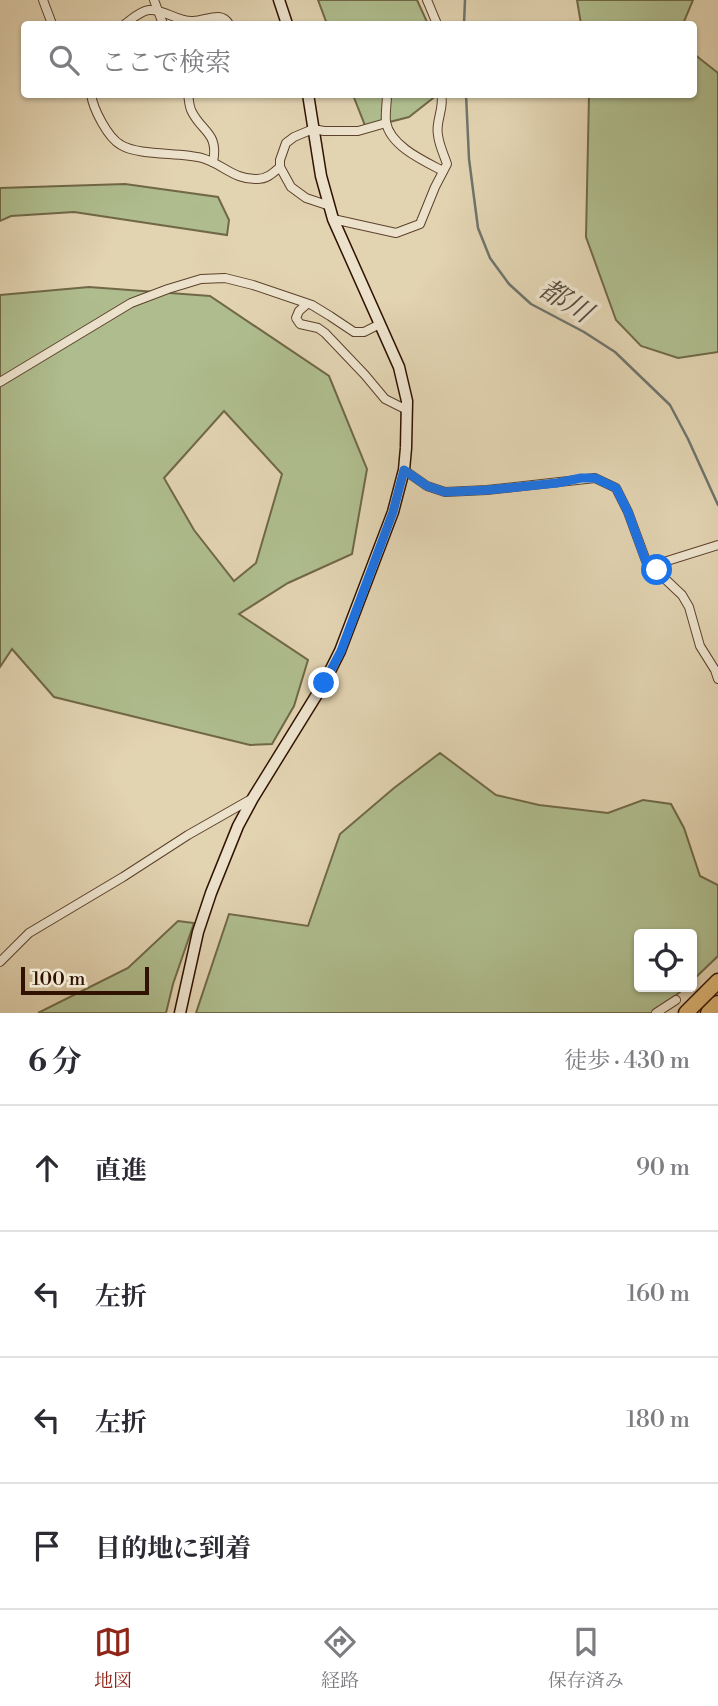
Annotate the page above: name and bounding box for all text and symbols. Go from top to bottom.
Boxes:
search box [21,21,697,98]
icon: search [45,41,83,79]
text: ここで検索 [101,47,231,79]
water label: 都川 [532,272,601,333]
route start [641,554,672,585]
route end [308,667,339,698]
map controls [634,929,697,992]
button: locate [634,929,697,992]
scale bar [21,964,149,996]
text: 100 m [32,967,85,991]
text: 6 分 [28,1043,82,1081]
text: 徒歩 · 430 m [564,1047,690,1075]
icon: ahead [28,1149,66,1187]
text: 90 m [636,1154,690,1182]
text: 直進 [95,1155,147,1187]
icon: left [28,1275,66,1313]
text: 160 m [627,1280,690,1308]
text: 左折 [95,1281,147,1313]
icon: left [28,1401,66,1439]
text: 180 m [626,1406,690,1434]
text: 左折 [95,1407,147,1439]
icon: arrive [28,1527,66,1565]
text: 目的地に到着 [95,1533,251,1565]
tab: 地図 [94,1623,132,1693]
tab: 経路 [321,1623,359,1693]
tab: 保存済み [548,1623,624,1693]

